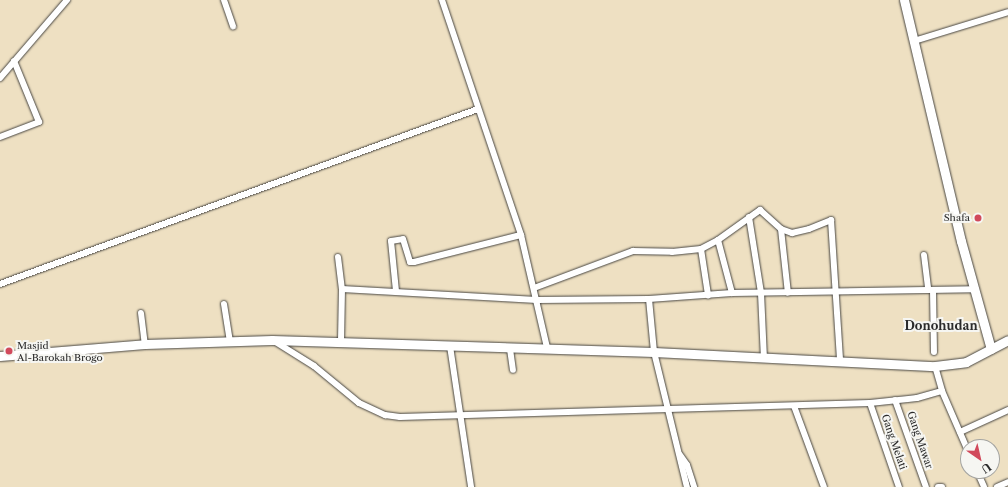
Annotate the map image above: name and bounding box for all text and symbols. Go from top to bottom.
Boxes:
place label: Shafa [944,212,970,224]
marker: Shafa [973,213,983,223]
district label: Donohudan [904,319,978,333]
place label: Masjid Al-Barokah Brogo [17,339,103,362]
marker: Masjid Al-Barokah Brogo [4,346,14,356]
street label: Gang Mawar [905,410,935,470]
street label: Gang Melati [879,413,909,471]
north arrow [960,439,1000,479]
text: U [979,460,994,476]

